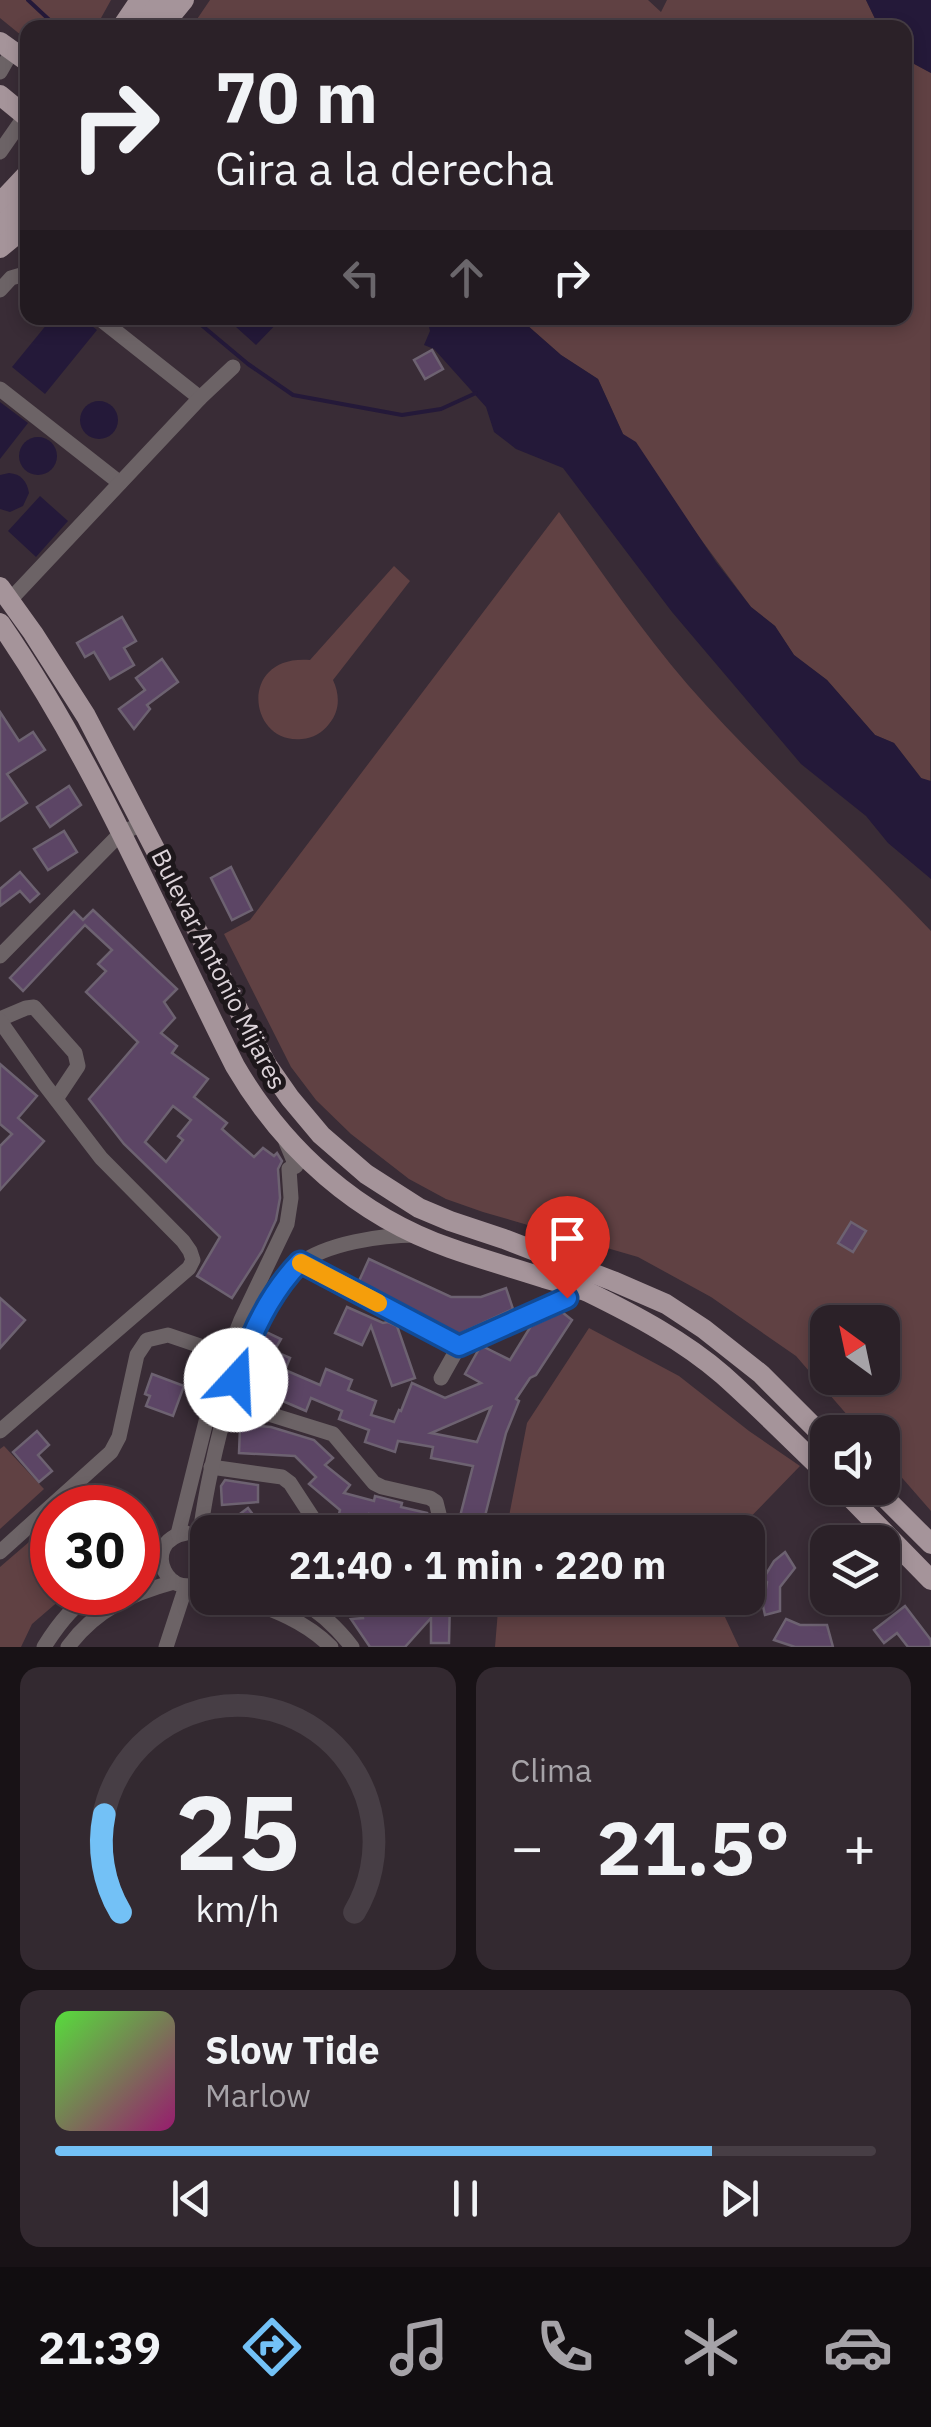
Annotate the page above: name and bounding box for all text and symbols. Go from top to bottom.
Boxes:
text: 70 m [215,51,378,142]
icon: right [50,60,180,190]
text: Gira a la derecha [215,139,554,197]
icon: left [334,250,389,305]
icon: ahead [439,250,494,305]
icon: right [544,250,599,305]
street label: Bulevar Antonio Mijares [144,843,294,1095]
pin [525,1196,610,1299]
icon: arrive [540,1211,595,1266]
north arrow [810,1305,900,1395]
map controls [810,1305,900,1615]
position arrow [184,1328,288,1432]
button: sound [810,1415,900,1505]
speed limit sign: 30 [30,1485,160,1615]
button: layers [810,1525,900,1615]
text: 21:40 · 1 min · 220 m [289,1540,666,1589]
text: Clima [511,1749,592,1791]
text: 25 [175,1763,300,1899]
text: 21.5° [596,1798,790,1896]
text: − [511,1811,544,1882]
text: + [843,1811,876,1882]
text: km/h [196,1885,280,1932]
text: Slow Tide [205,2025,380,2074]
text: Marlow [205,2074,311,2116]
icon: previous [164,2171,219,2226]
icon: pause [438,2171,493,2226]
icon: next [712,2171,767,2226]
icon: directions [237,2312,307,2382]
icon: music [384,2312,454,2382]
icon: phone [530,2312,600,2382]
icon: climate [676,2312,746,2382]
icon: car [823,2312,893,2382]
text: 21:39 [38,2318,161,2376]

